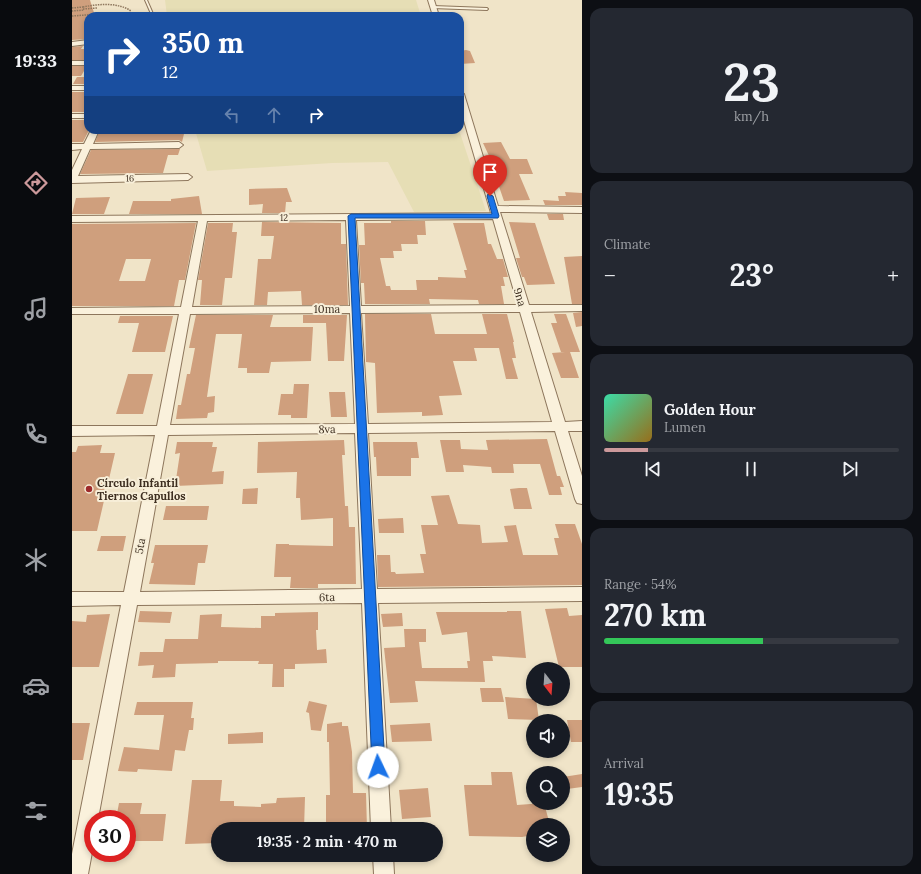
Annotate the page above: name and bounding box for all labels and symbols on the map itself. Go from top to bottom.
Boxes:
pin [473,155,507,196]
street label: 16 [126,172,134,184]
street label: 12 [280,212,288,223]
street label: 9na [511,286,530,308]
street label: 10ma [314,302,340,316]
street label: 8va [318,422,336,436]
place label: Círculo Infantil Tiernos Capullos [97,476,186,503]
marker: Círculo Infantil Tiernos Capullos [84,484,94,494]
street label: 5ta [132,537,148,555]
street label: 6ta [319,590,336,604]
north arrow [526,662,570,706]
position arrow [357,746,399,788]
speed limit sign: 30 [84,810,136,862]

